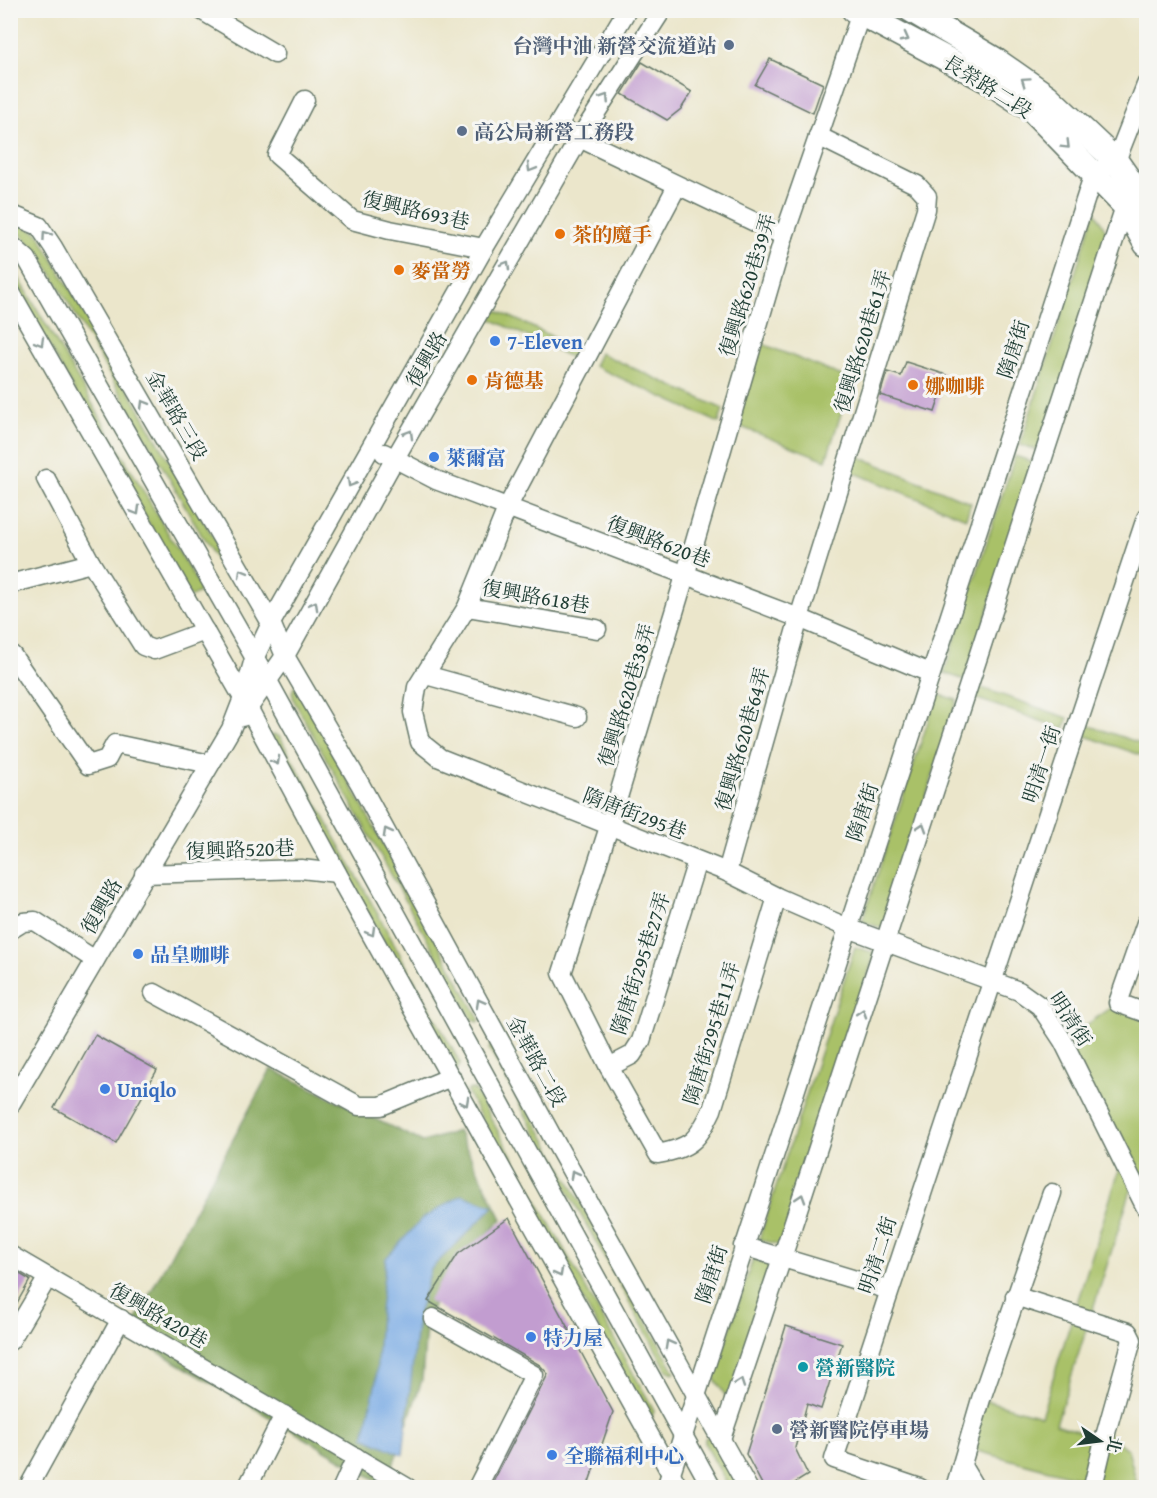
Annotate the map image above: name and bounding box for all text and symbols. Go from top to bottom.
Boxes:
one-way arrow [899,30,910,42]
place label: 台灣中油 新營交流道站 [513,31,717,60]
marker: 台灣中油 新營交流道站 [722,38,736,52]
street label: 長榮路二段 [938,47,1038,125]
one-way arrow [1021,77,1032,88]
one-way arrow [598,93,609,104]
place label: 高公局新營工務段 [474,117,634,146]
marker: 高公局新營工務段 [455,124,469,138]
one-way arrow [1059,138,1070,149]
one-way arrow [527,162,538,172]
street label: 復興路693巷 [360,184,472,236]
street label: 復興路620巷39弄 [711,210,783,360]
place label: 茶的魔手 [572,220,652,249]
marker: 茶的魔手 [553,227,567,241]
one-way arrow [42,231,53,242]
place label: 麥當勞 [411,256,471,285]
one-way arrow [499,261,510,271]
marker: 麥當勞 [392,263,406,277]
street label: 復興路620巷61弄 [826,266,898,416]
street label: 隋唐街 [990,316,1036,382]
street label: 復興路 [398,326,454,392]
place label: 7-Eleven [507,327,583,356]
marker: 7-Eleven [488,334,502,348]
one-way arrow [32,335,44,346]
street label: 金華路三段 [139,364,215,466]
place label: 肯德基 [484,366,544,395]
place label: 娜咖啡 [925,371,985,400]
marker: 肯德基 [465,373,479,387]
marker: 娜咖啡 [906,378,920,392]
one-way arrow [140,399,152,410]
one-way arrow [402,430,413,440]
place label: 萊爾富 [446,443,506,472]
marker: 萊爾富 [427,450,441,464]
one-way arrow [347,477,358,487]
one-way arrow [129,505,141,515]
street label: 復興路620巷 [603,508,715,574]
one-way arrow [237,568,249,579]
street label: 復興路618巷 [480,572,592,620]
one-way arrow [307,600,318,611]
street label: 復興路620巷38弄 [590,620,662,770]
street label: 復興路620巷64弄 [708,664,776,814]
street label: 明清一街 [1015,721,1067,807]
one-way arrow [269,755,280,766]
street label: 隋唐街 [839,779,885,845]
street label: 隋唐街295巷 [579,780,691,846]
one-way arrow [915,822,927,833]
one-way arrow [383,828,394,839]
street label: 復興路520巷 [185,833,295,865]
street label: 復興路 [73,873,129,939]
street label: 隋唐街295巷27弄 [603,888,677,1038]
one-way arrow [364,926,375,936]
place label: 品皇咖啡 [150,940,230,969]
marker: 品皇咖啡 [131,947,145,961]
street label: 隋唐街295巷11弄 [675,958,747,1108]
street label: 明清街 [1042,986,1100,1052]
one-way arrow [476,999,487,1010]
one-way arrow [854,1008,867,1019]
street label: 金華路二段 [500,1010,574,1112]
place label: Uniqlo [117,1075,177,1104]
marker: Uniqlo [98,1082,112,1096]
one-way arrow [458,1096,469,1107]
one-way arrow [570,1170,581,1181]
one-way arrow [794,1193,807,1204]
street label: 明清二街 [851,1212,903,1298]
street label: 隋唐街 [688,1241,734,1307]
one-way arrow [552,1267,563,1277]
street label: 復興路420巷 [105,1275,213,1355]
place label: 特力屋 [543,1323,603,1352]
marker: 特力屋 [524,1330,538,1344]
one-way arrow [665,1340,677,1351]
place label: 營新醫院 [815,1353,895,1382]
marker: 營新醫院 [796,1360,810,1374]
one-way arrow [732,1378,745,1389]
north arrow [1070,1411,1130,1471]
place label: 營新醫院停車場 [789,1415,929,1444]
marker: 營新醫院停車場 [770,1422,784,1436]
text: 北 [1101,1434,1128,1455]
place label: 全聯福利中心 [564,1441,684,1470]
marker: 全聯福利中心 [545,1448,559,1462]

